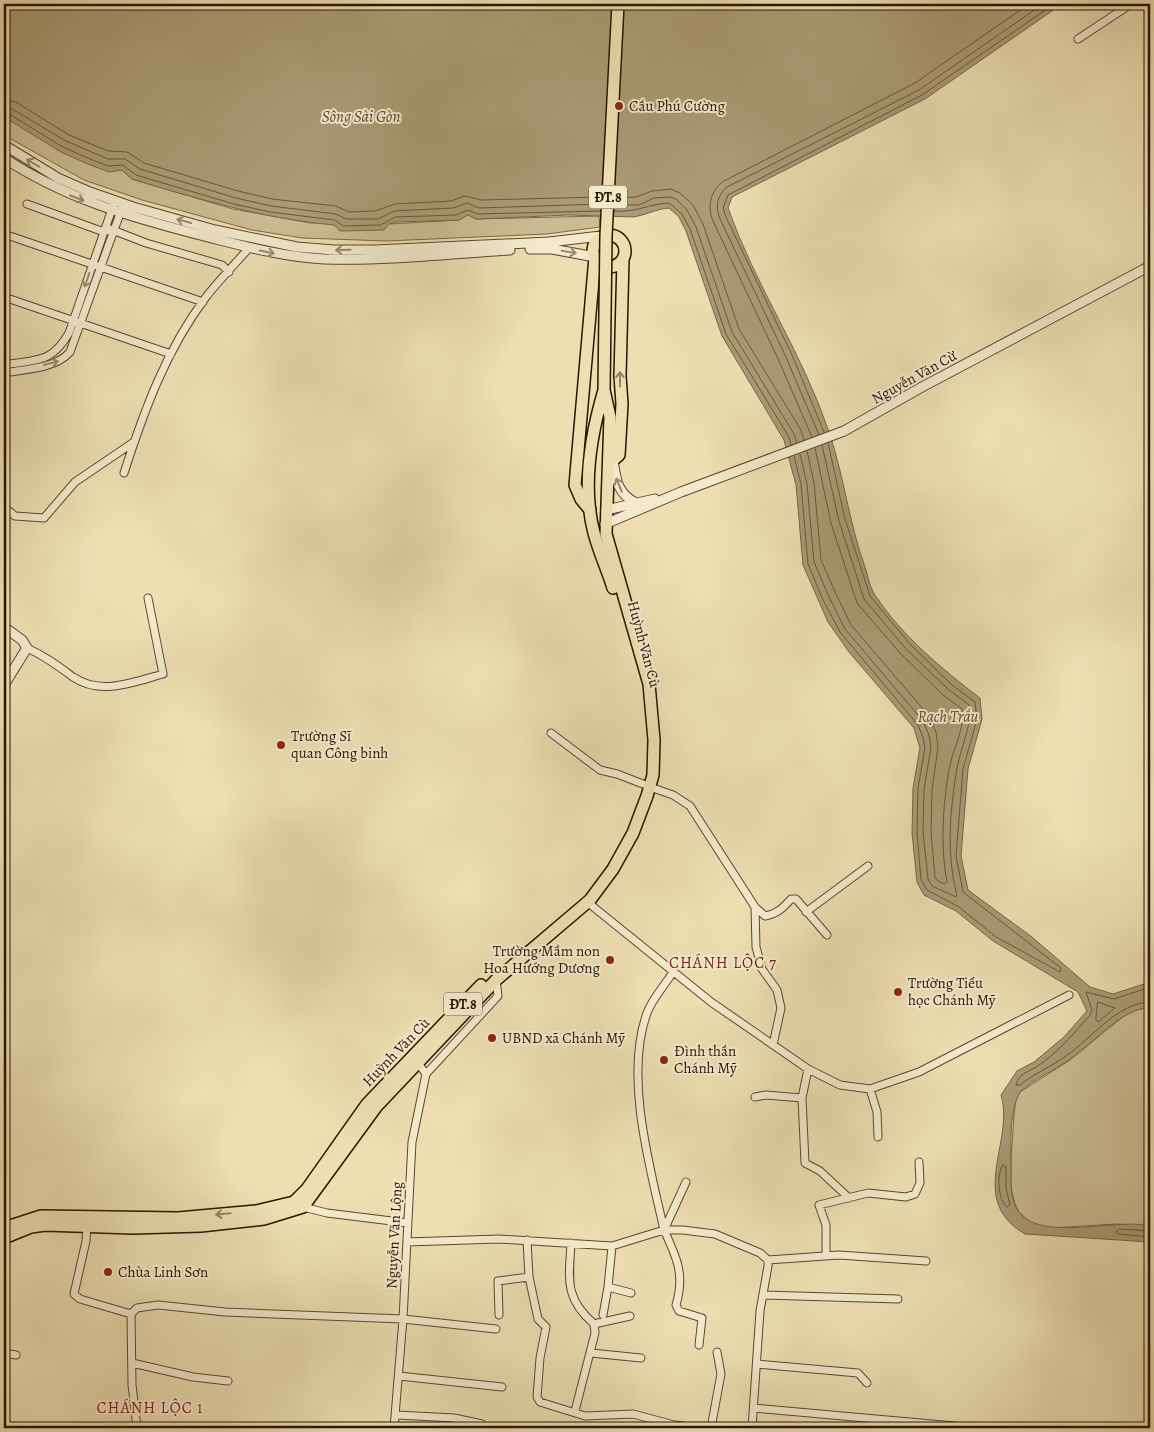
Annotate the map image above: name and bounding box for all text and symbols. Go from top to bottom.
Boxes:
place label: Cầu Phú Cường [629,96,725,116]
marker: Cầu Phú Cường [613,100,625,112]
water label: Sông Sài Gòn [322,106,400,128]
one-way arrow [25,158,40,168]
road number: ĐT.8 [589,186,627,208]
one-way arrow [69,194,84,203]
one-way arrow [176,216,192,226]
one-way arrow [335,245,352,255]
one-way arrow [259,248,275,257]
one-way arrow [560,248,576,257]
one-way arrow [82,272,92,288]
street label: Nguyễn Văn Cừ [868,345,961,409]
one-way arrow [43,358,59,368]
one-way arrow [616,371,625,387]
one-way arrow [614,478,623,493]
street label: Huỳnh Văn Cù [623,598,665,690]
water label: Rạch Trầu [918,706,979,728]
place label: Trường Sĩ quan Công binh [291,726,388,763]
marker: Trường Sĩ quan Công binh [275,739,287,751]
place label: Trường Mầm non Hoa Hướng Dương [483,941,600,978]
district label: CHÁNH LỘC 7 [669,952,777,974]
marker: Trường Mầm non Hoa Hướng Dương [604,954,616,966]
place label: Trường Tiểu học Chánh Mỹ [908,973,996,1010]
marker: Trường Tiểu học Chánh Mỹ [892,986,904,998]
road number: ĐT.8 [444,992,482,1016]
street label: Huỳnh Văn Cù [358,1012,435,1091]
place label: UBND xã Chánh Mỹ [502,1028,625,1048]
marker: UBND xã Chánh Mỹ [486,1032,498,1044]
place label: Đình thần Chánh Mỹ [674,1041,737,1078]
marker: Đình thần Chánh Mỹ [658,1054,670,1066]
street label: Nguyễn Văn Lộng [381,1180,407,1289]
one-way arrow [216,1210,232,1219]
place label: Chùa Linh Sơn [118,1262,208,1282]
marker: Chùa Linh Sơn [102,1266,114,1278]
district label: CHÁNH LỘC 1 [97,1397,203,1419]

